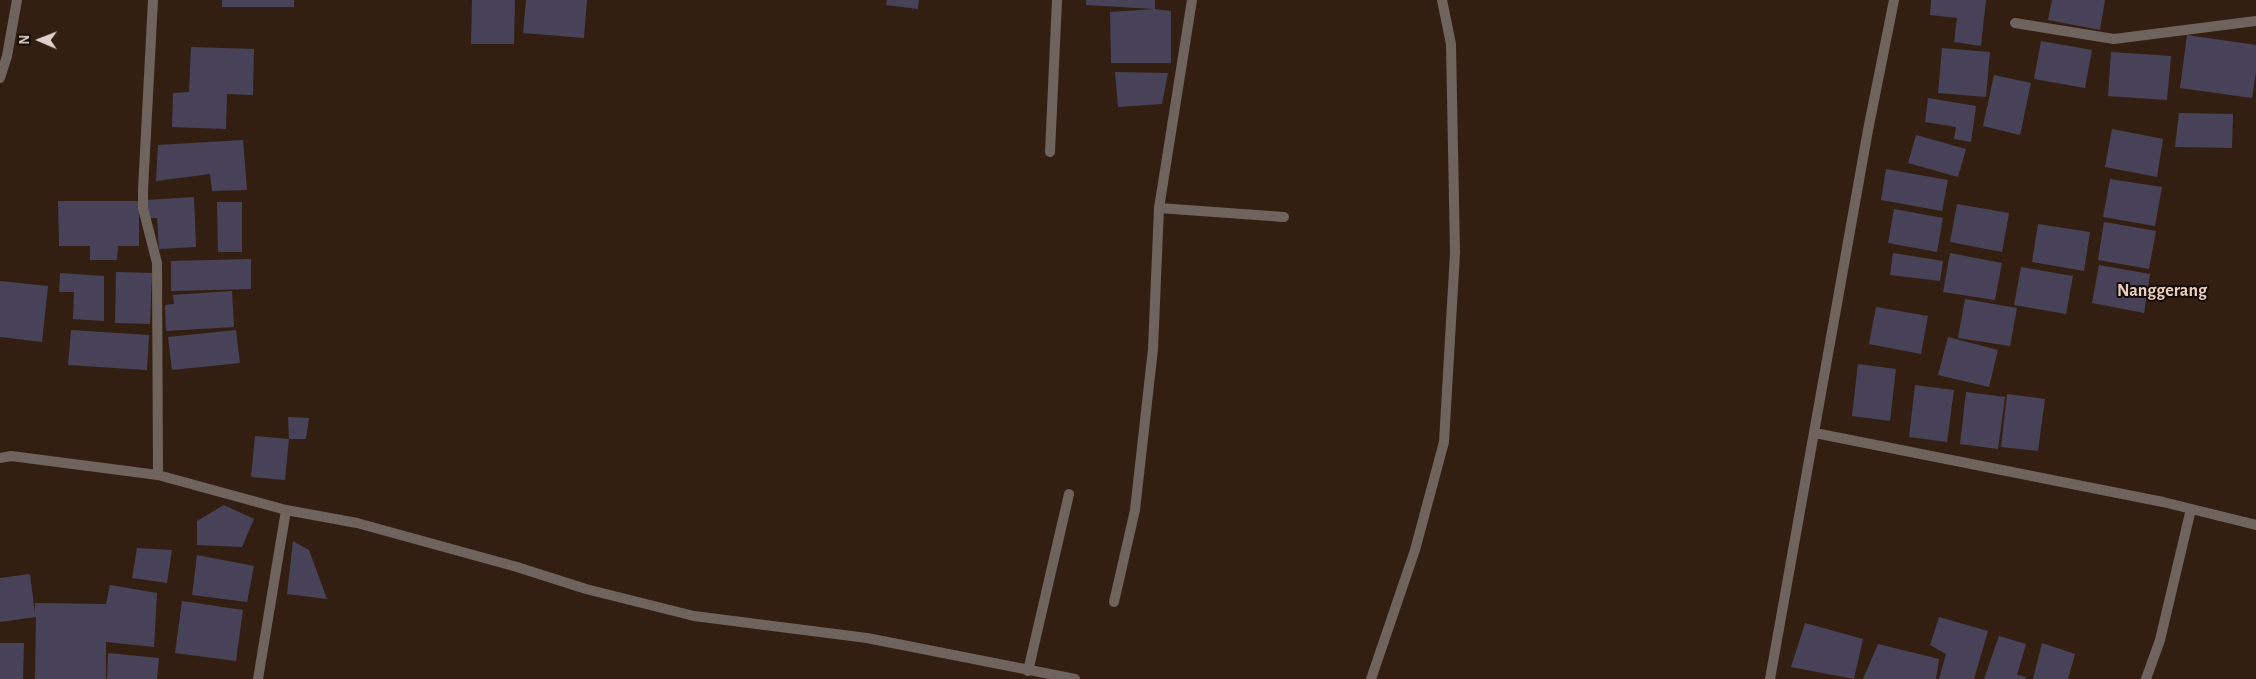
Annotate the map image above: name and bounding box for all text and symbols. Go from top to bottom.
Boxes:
north arrow [15,15,65,65]
text: N [18,35,32,45]
district label: Nanggerang [2117,280,2207,302]

